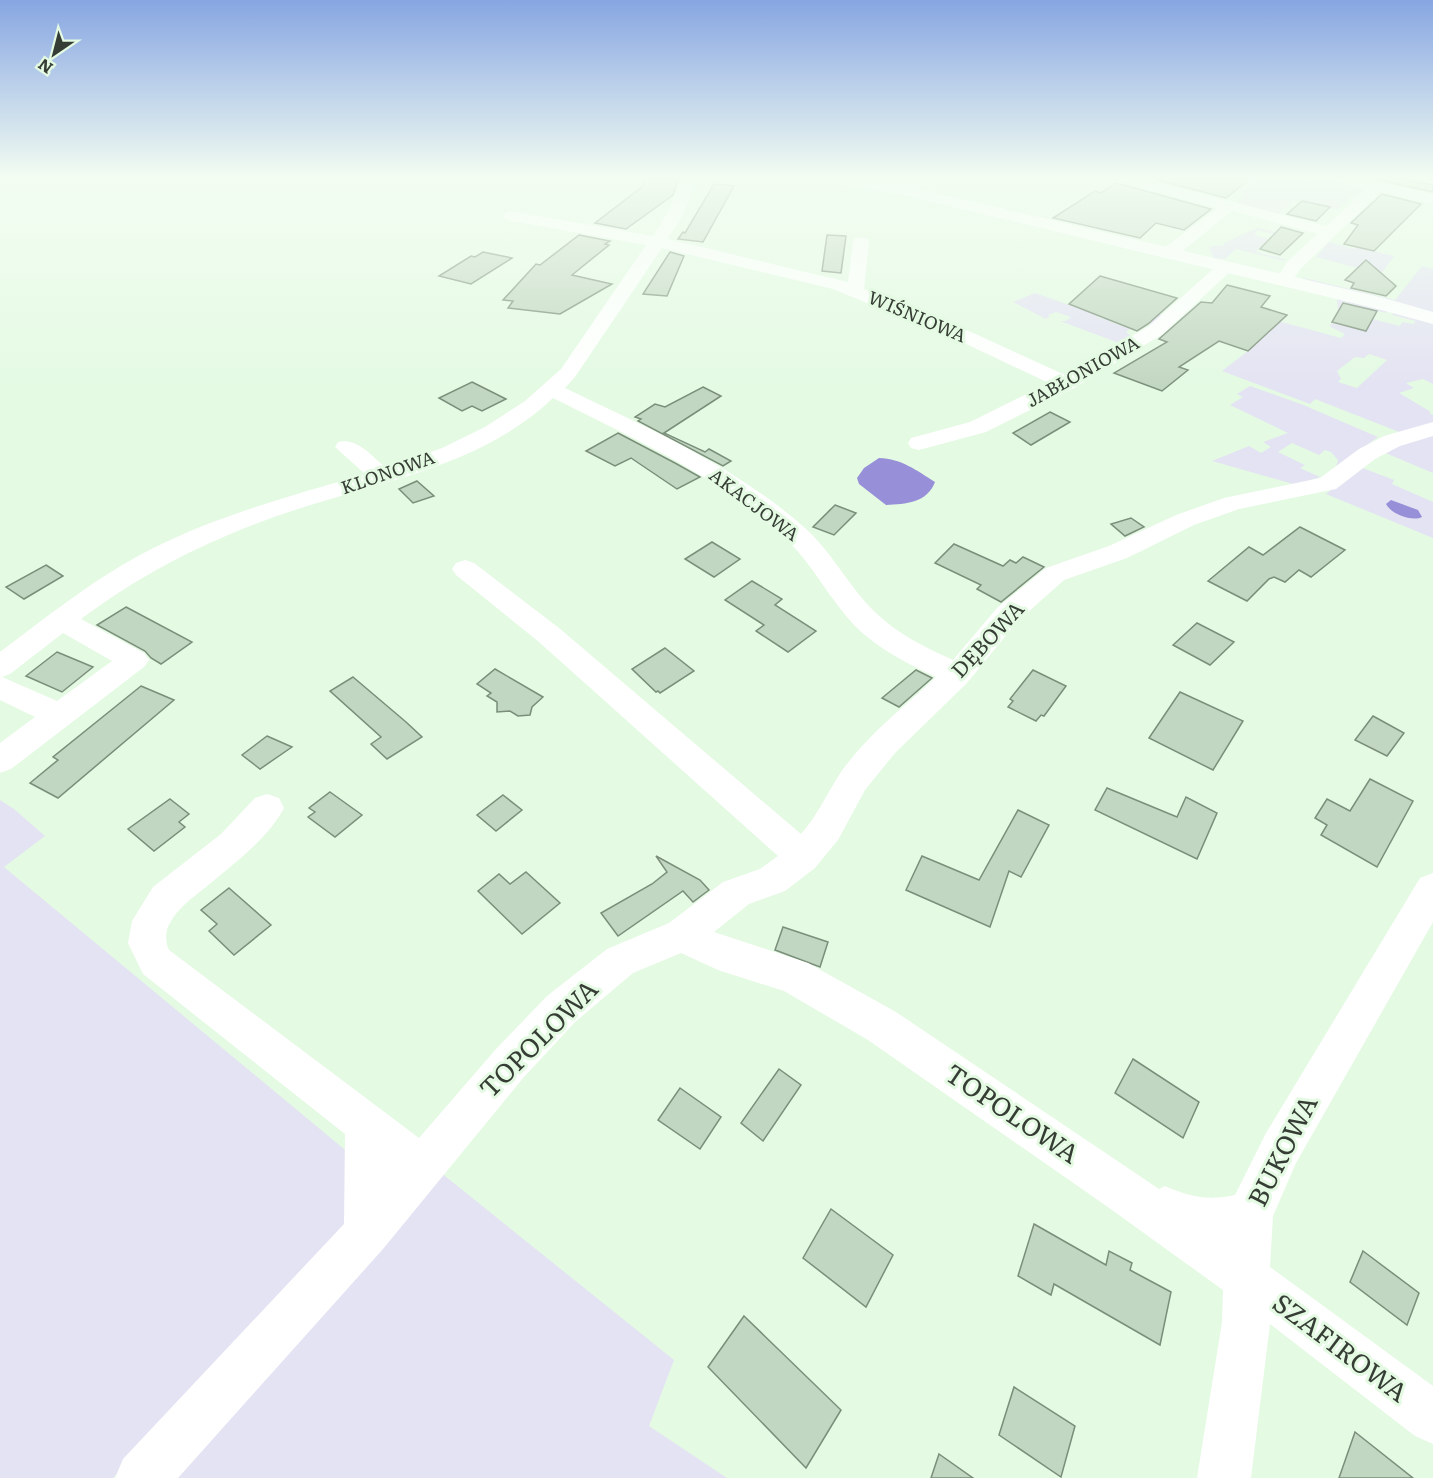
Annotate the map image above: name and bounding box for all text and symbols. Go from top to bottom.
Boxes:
north arrow [24,24,84,84]
text: N [32,53,57,81]
street label: WIŚNIOWA [864,283,971,348]
street label: JABŁONIOWA [1021,328,1144,413]
street label: KLONOWA [337,443,438,500]
street label: AKACJOWA [704,461,806,547]
street label: DĘBOWA [942,593,1030,684]
street label: TOPOLOWA [469,969,606,1106]
street label: TOPOLOWA [939,1053,1088,1171]
street label: BUKOWA [1236,1087,1325,1212]
street label: SZAFIROWA [1266,1282,1417,1410]

